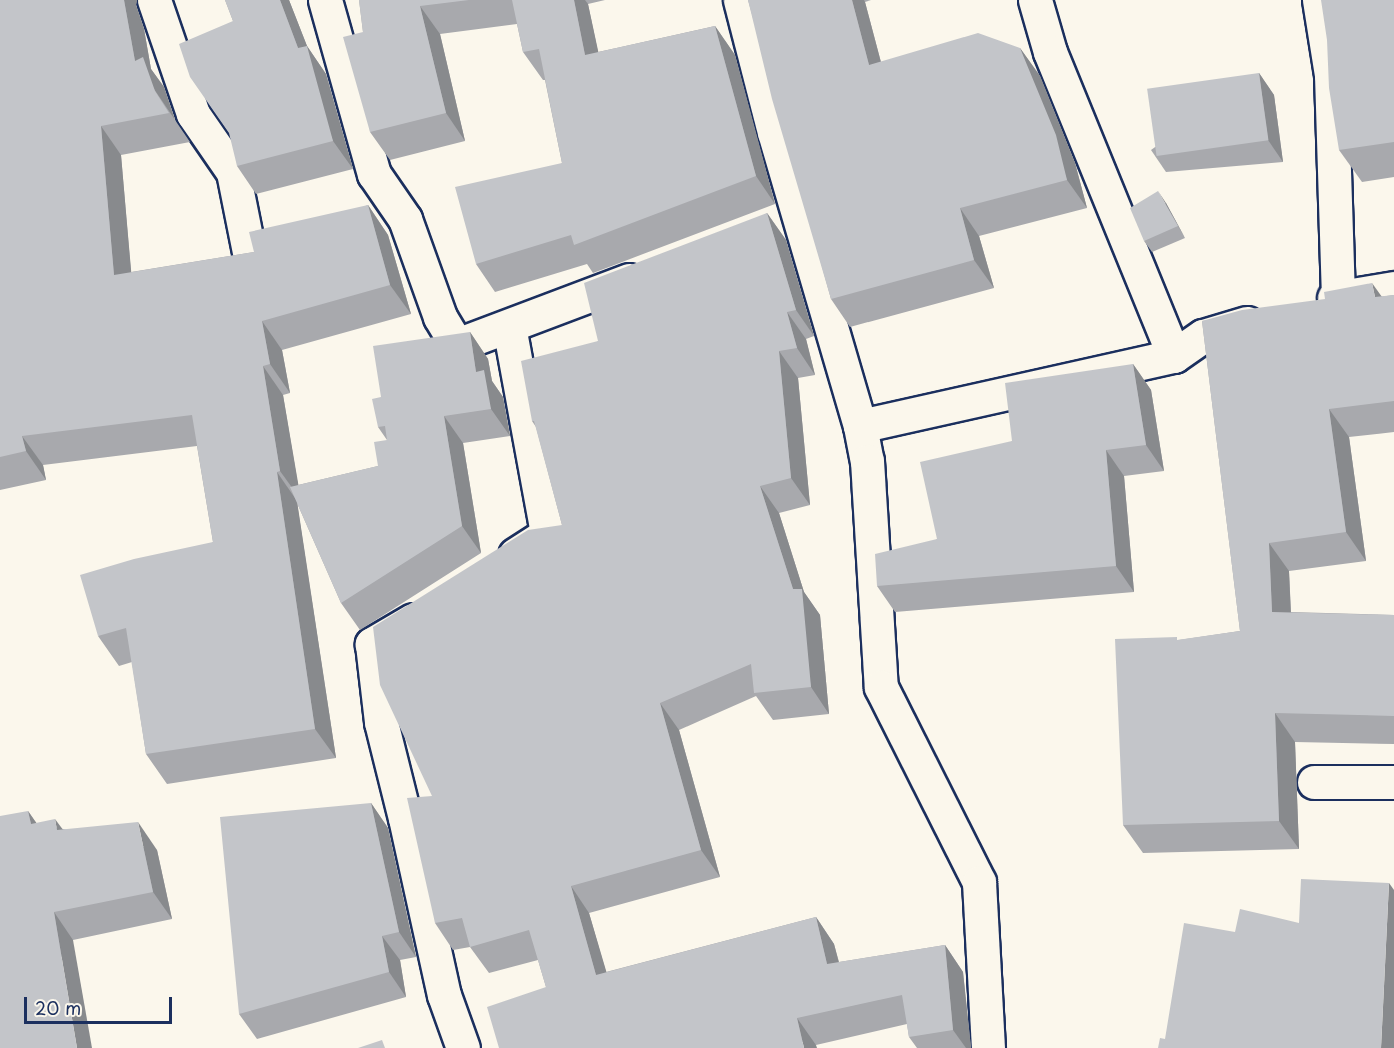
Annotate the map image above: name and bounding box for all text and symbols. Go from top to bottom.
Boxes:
scale bar [27,985,176,1023]
text: 20 m [35,994,81,1021]

